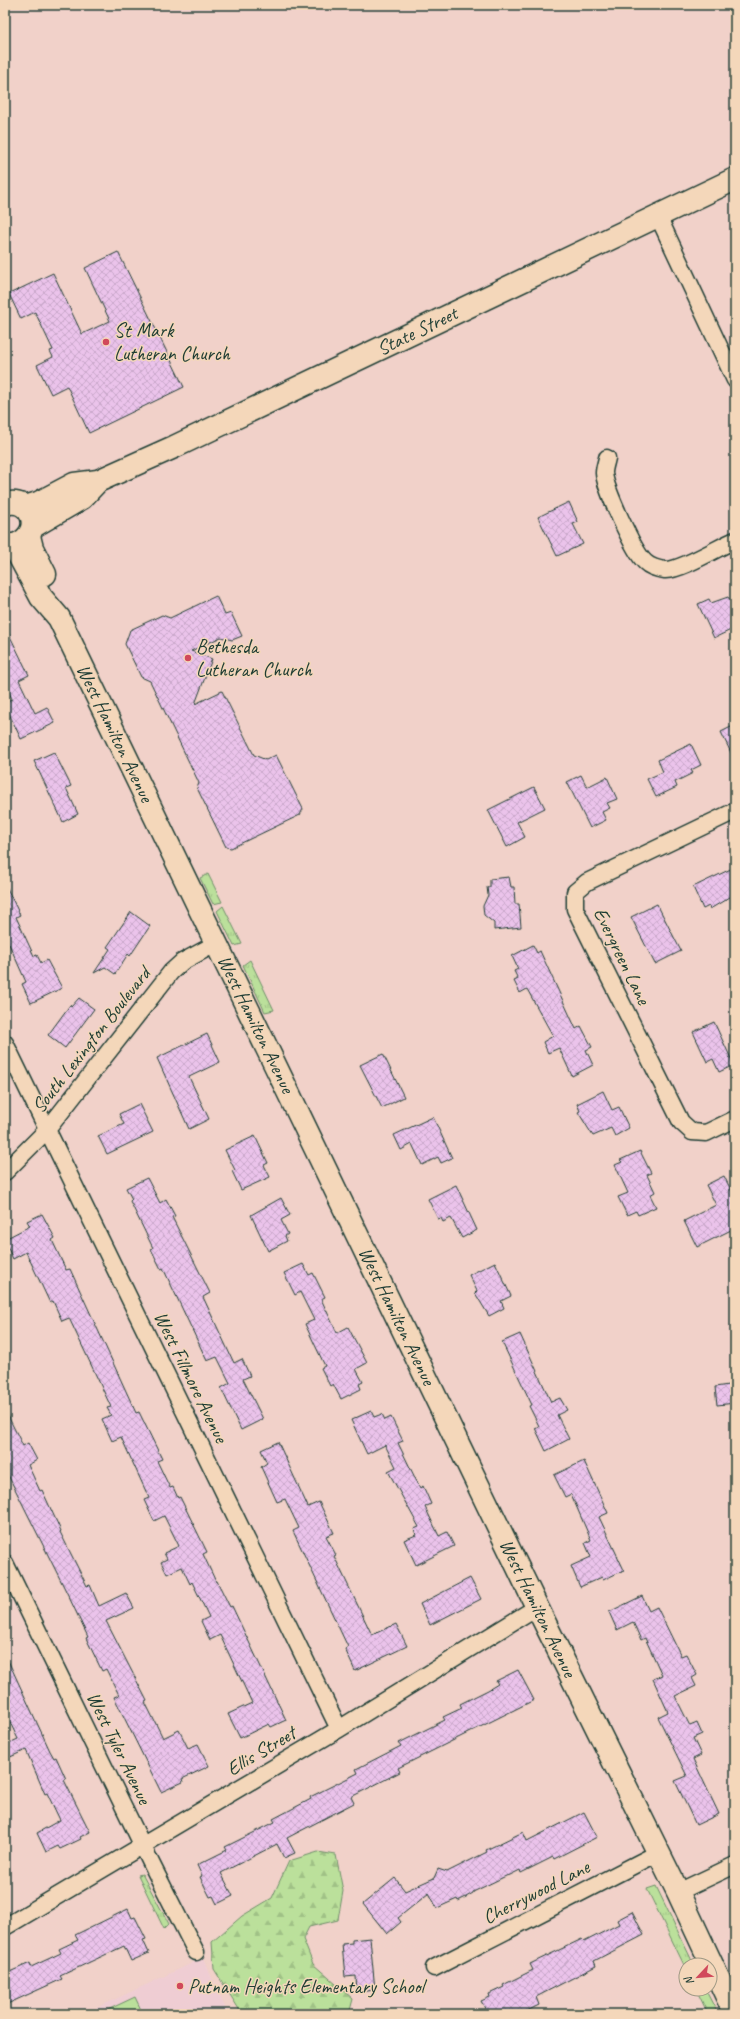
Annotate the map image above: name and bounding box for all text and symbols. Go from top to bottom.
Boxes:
street label: State Street [373,300,464,361]
place label: St Mark Lutheran Church [114,318,231,366]
marker: St Mark Lutheran Church [101,337,111,347]
place label: Bethesda Lutheran Church [196,634,313,682]
marker: Bethesda Lutheran Church [183,653,193,663]
street label: West Hamilton Avenue [71,660,160,807]
street label: Evergreen Lane [588,904,657,1010]
street label: West Hamilton Avenue [212,951,301,1098]
street label: South Lexington Boulevard [26,960,158,1118]
street label: West Hamilton Avenue [353,1243,442,1390]
street label: West Fillmore Avenue [148,1307,234,1448]
street label: West Hamilton Avenue [494,1535,583,1682]
street label: West Tyler Avenue [81,1688,158,1810]
street label: Ellis Street [222,1719,303,1781]
street label: Cherrywood Lane [478,1854,595,1930]
north arrow [678,1957,718,1997]
text: N [680,1973,697,1988]
place label: Putnam Heights Elementary School [188,1974,427,1999]
marker: Putnam Heights Elementary School [175,1981,185,1991]

